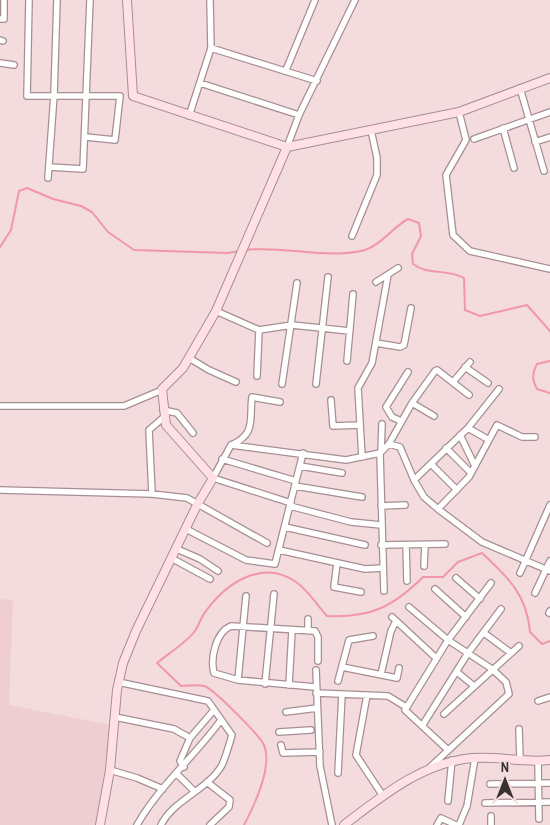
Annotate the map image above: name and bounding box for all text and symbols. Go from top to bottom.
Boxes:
north arrow [480,755,530,805]
text: N [501,758,509,776]

